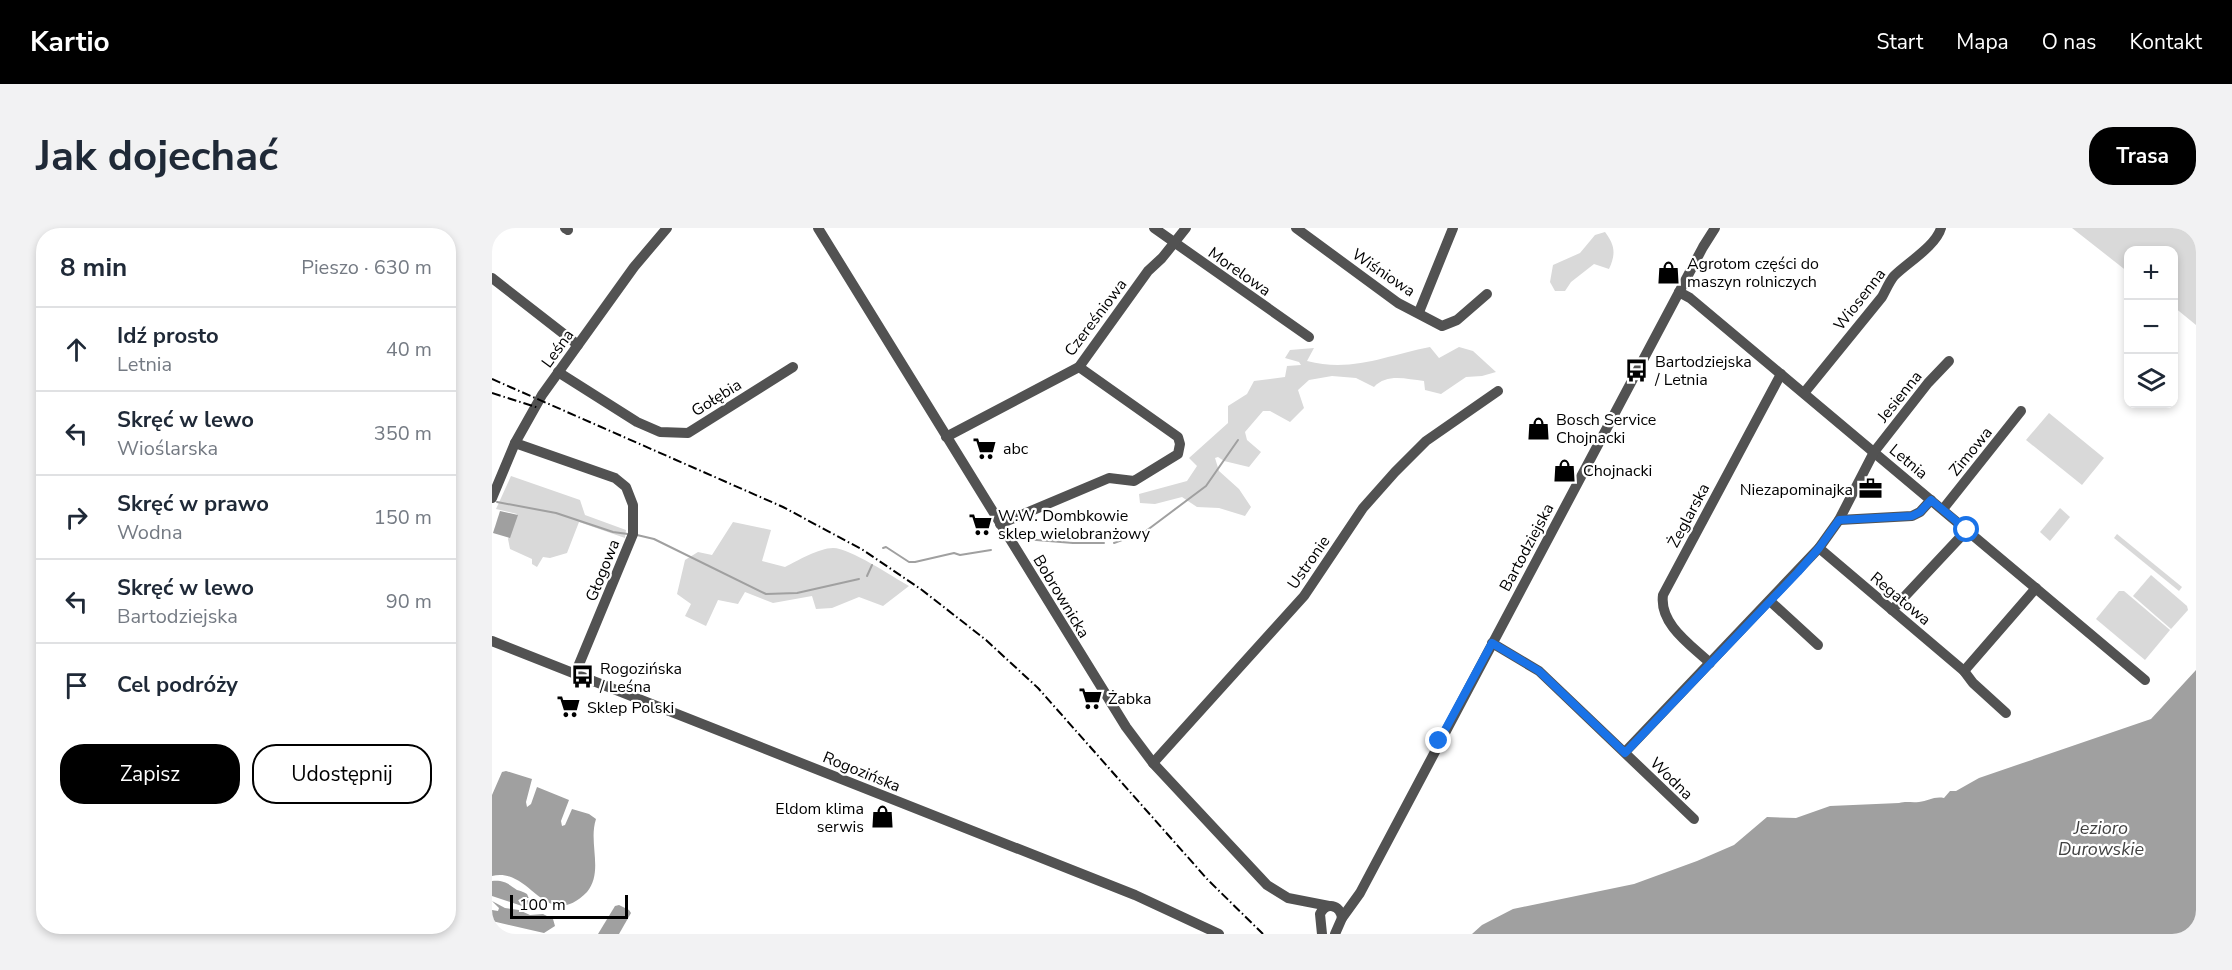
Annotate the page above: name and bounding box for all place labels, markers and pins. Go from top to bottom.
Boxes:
place label: Agrotom części do maszyn rolniczych [1687,253,1819,293]
shop icon: Agrotom części do maszyn rolniczych [1656,259,1682,285]
place label: Bartodziejska / Letnia [1654,351,1752,391]
bus stop icon: Bartodziejska / Letnia [1624,357,1650,383]
place label: Bosch Service Chojnacki [1556,409,1656,449]
shop icon: Bosch Service Chojnacki [1525,415,1551,441]
supermarket icon: abc [972,435,998,461]
place label: abc [1003,438,1029,460]
shop icon: Chojnacki [1552,457,1578,483]
place label: Chojnacki [1583,460,1652,482]
office icon: Niezapominajka [1858,476,1884,502]
place label: Niezapominajka [1740,479,1853,501]
place label: W.W. Dombkowie sklep wielobranżowy [998,505,1151,545]
supermarket icon: W.W. Dombkowie sklep wielobranżowy [967,511,993,537]
place label: Rogozińska / Leśna [599,658,682,698]
bus stop icon: Rogozińska / Leśna [569,664,595,690]
supermarket icon: Żabka [1077,685,1103,711]
place label: Żabka [1108,688,1151,710]
supermarket icon: Sklep Polski [556,694,582,720]
place label: Sklep Polski [587,697,674,719]
place label: Eldom klima serwis [775,798,864,838]
shop icon: Eldom klima serwis [869,804,895,830]

